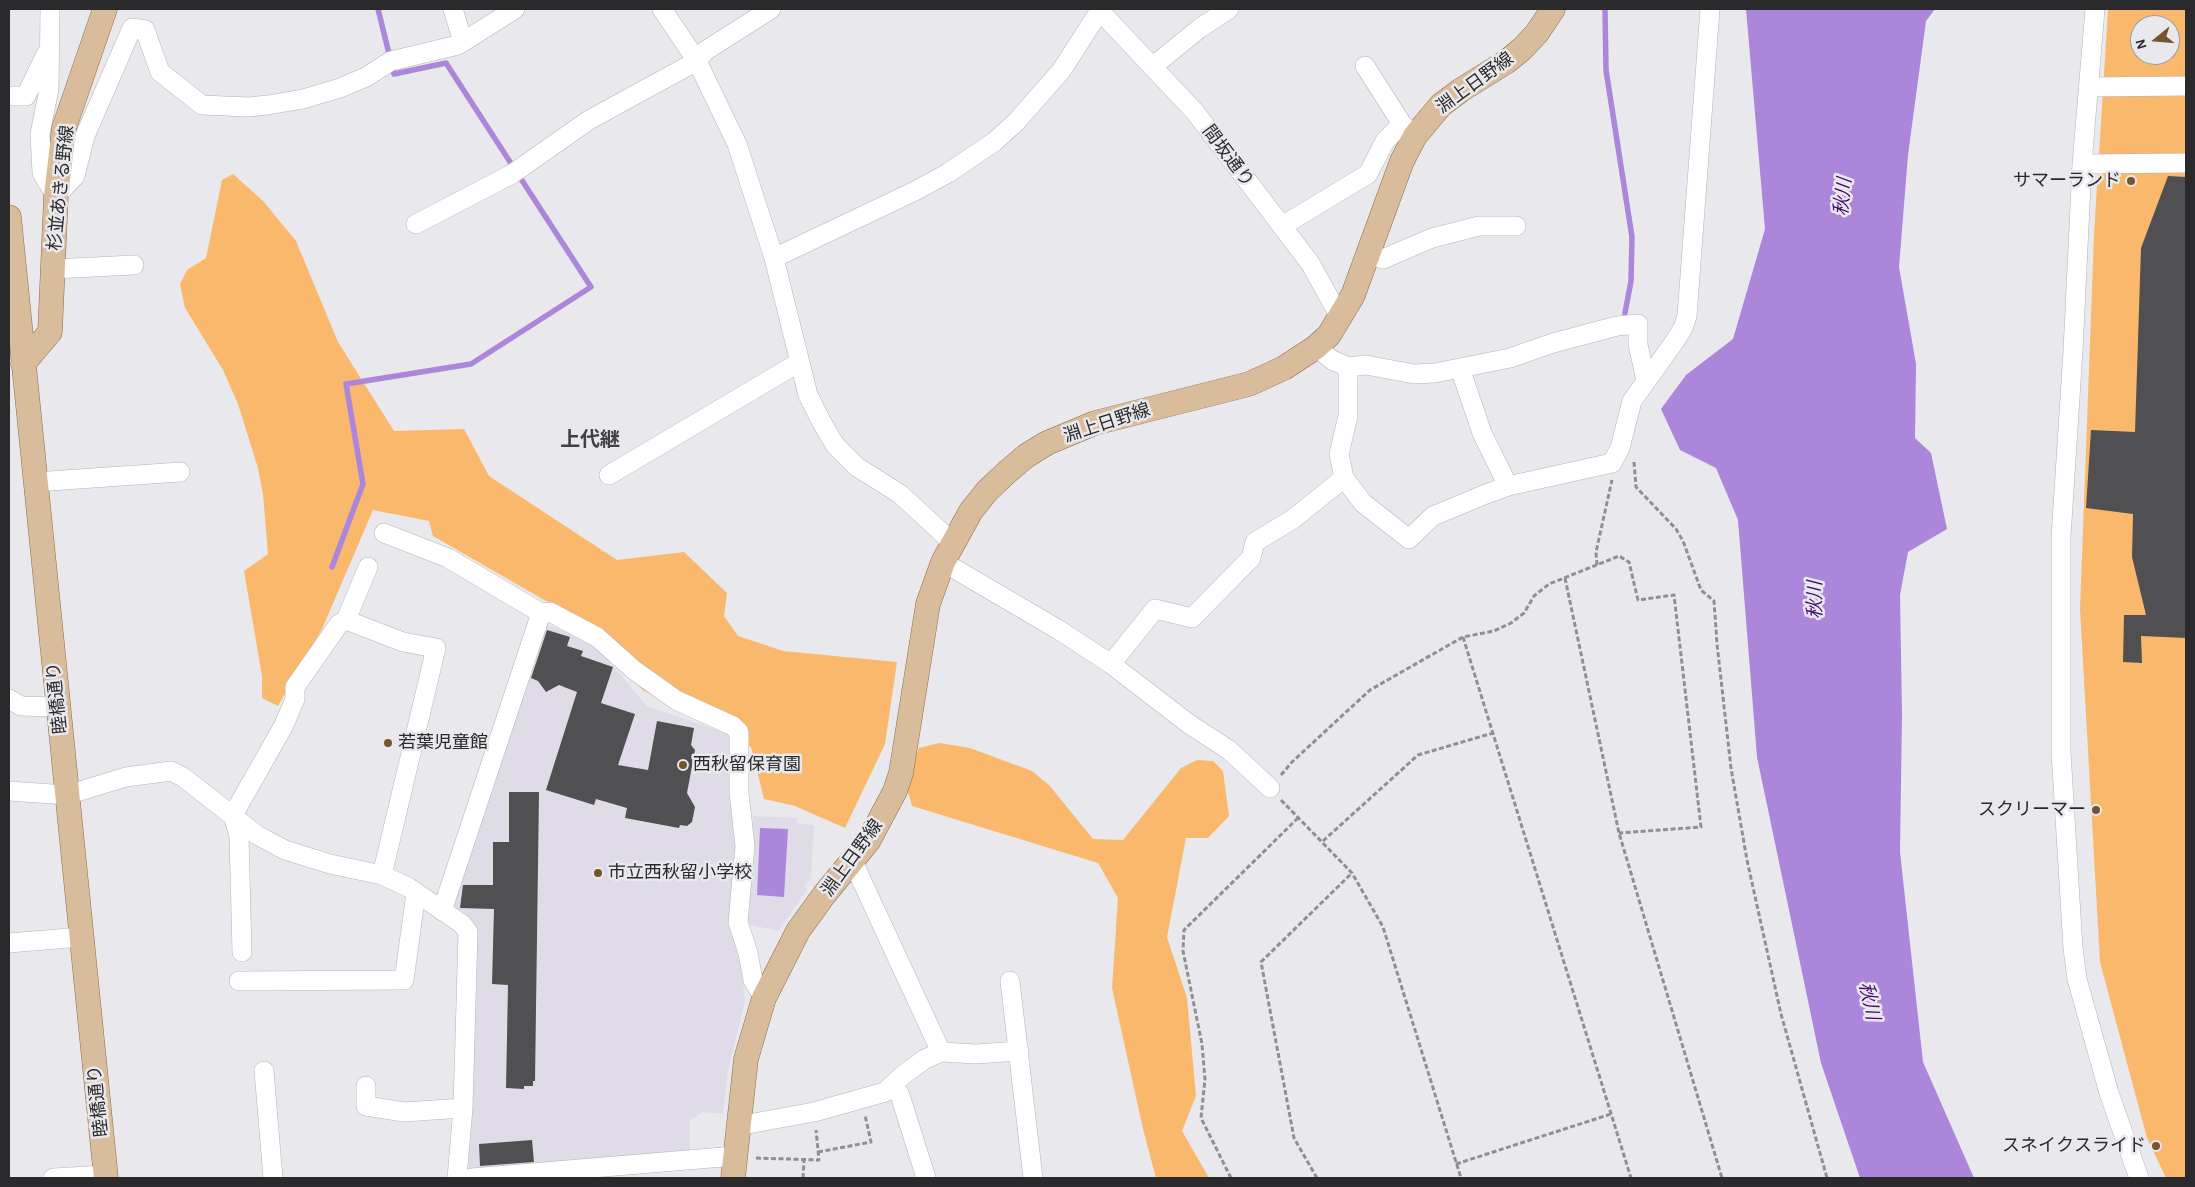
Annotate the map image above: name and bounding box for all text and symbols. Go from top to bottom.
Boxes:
north arrow [2130,15,2180,65]
text: N [2133,37,2150,51]
street label: 淵上日野線 [1432,48,1518,118]
street label: 間坂通り [1198,121,1258,191]
street label: 杉並あきる野線 [44,124,78,252]
place label: サマーランド [2013,170,2121,192]
marker: サマーランド [2125,175,2137,187]
water label: 秋川 [1830,177,1856,217]
street label: 淵上日野線 [1061,399,1153,447]
district label: 上代継 [560,428,620,452]
water label: 秋川 [1804,581,1826,619]
street label: 睦橋通り [42,661,72,735]
place label: 若葉児童館 [398,732,488,754]
marker: 若葉児童館 [382,737,394,749]
place label: 西秋留保育園 [693,754,801,776]
marker: 西秋留保育園 [677,759,689,771]
place label: スクリーマー [1978,799,2086,821]
marker: スクリーマー [2090,804,2102,816]
street label: 淵上日野線 [817,815,887,901]
place label: 市立西秋留小学校 [608,862,752,884]
marker: 市立西秋留小学校 [592,867,604,879]
water label: 秋川 [1854,980,1884,1022]
street label: 睦橋通り [83,1064,113,1138]
place label: スネイクスライド [2002,1135,2146,1157]
marker: スネイクスライド [2150,1140,2162,1152]

